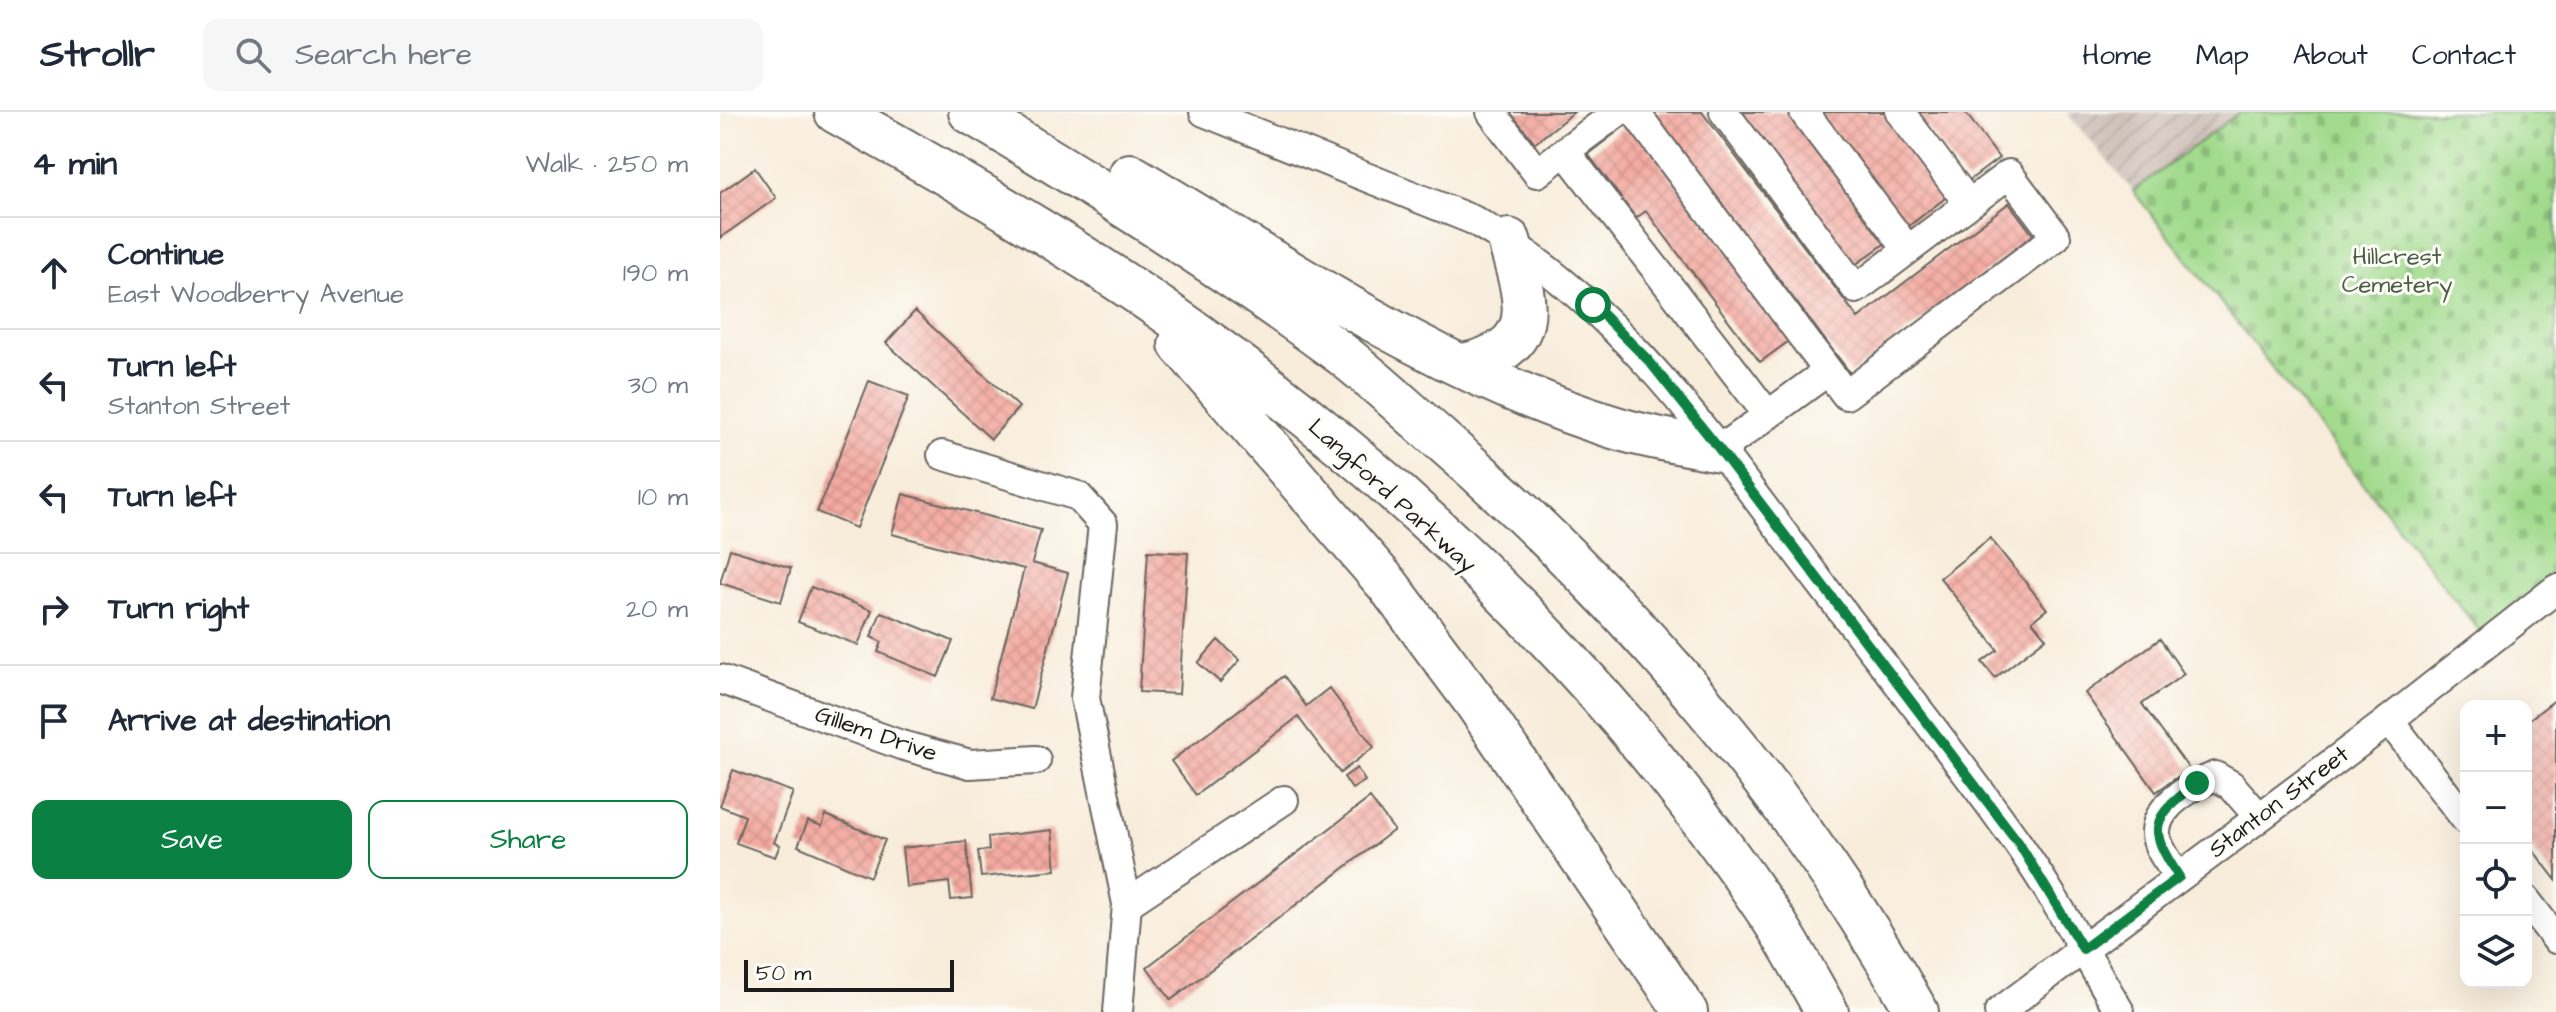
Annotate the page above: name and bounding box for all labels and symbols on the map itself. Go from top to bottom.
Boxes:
park label: Hillcrest Cemetery [2342,240,2452,303]
route start [1575,287,1611,323]
street label: Langford Parkway [1300,411,1484,582]
street label: Gillem Drive [810,697,942,771]
street label: Stanton Street [2202,738,2357,866]
route end [2179,765,2215,801]
scale bar [744,956,954,992]

